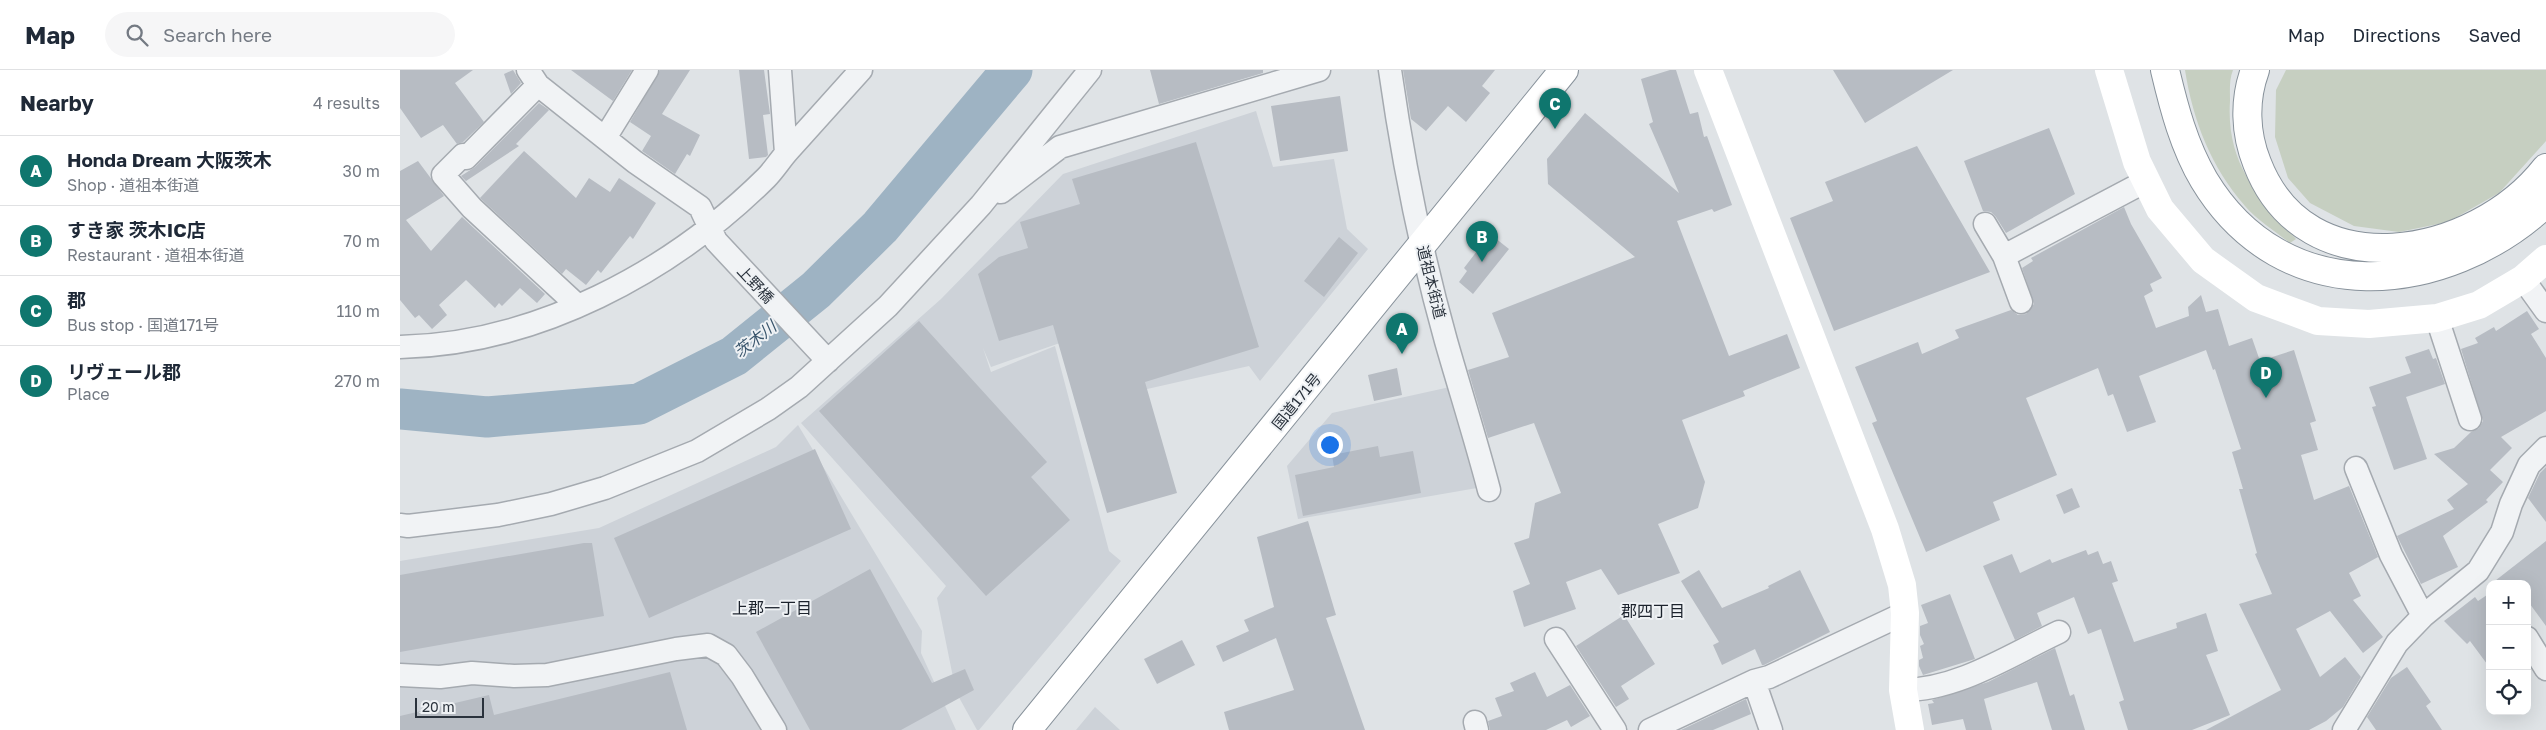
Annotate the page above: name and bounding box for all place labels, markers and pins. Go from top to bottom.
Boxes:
pin: C [1539,88,1571,129]
pin: B [1466,221,1498,262]
pin: A [1386,313,1418,354]
pin: D [2250,357,2282,398]

